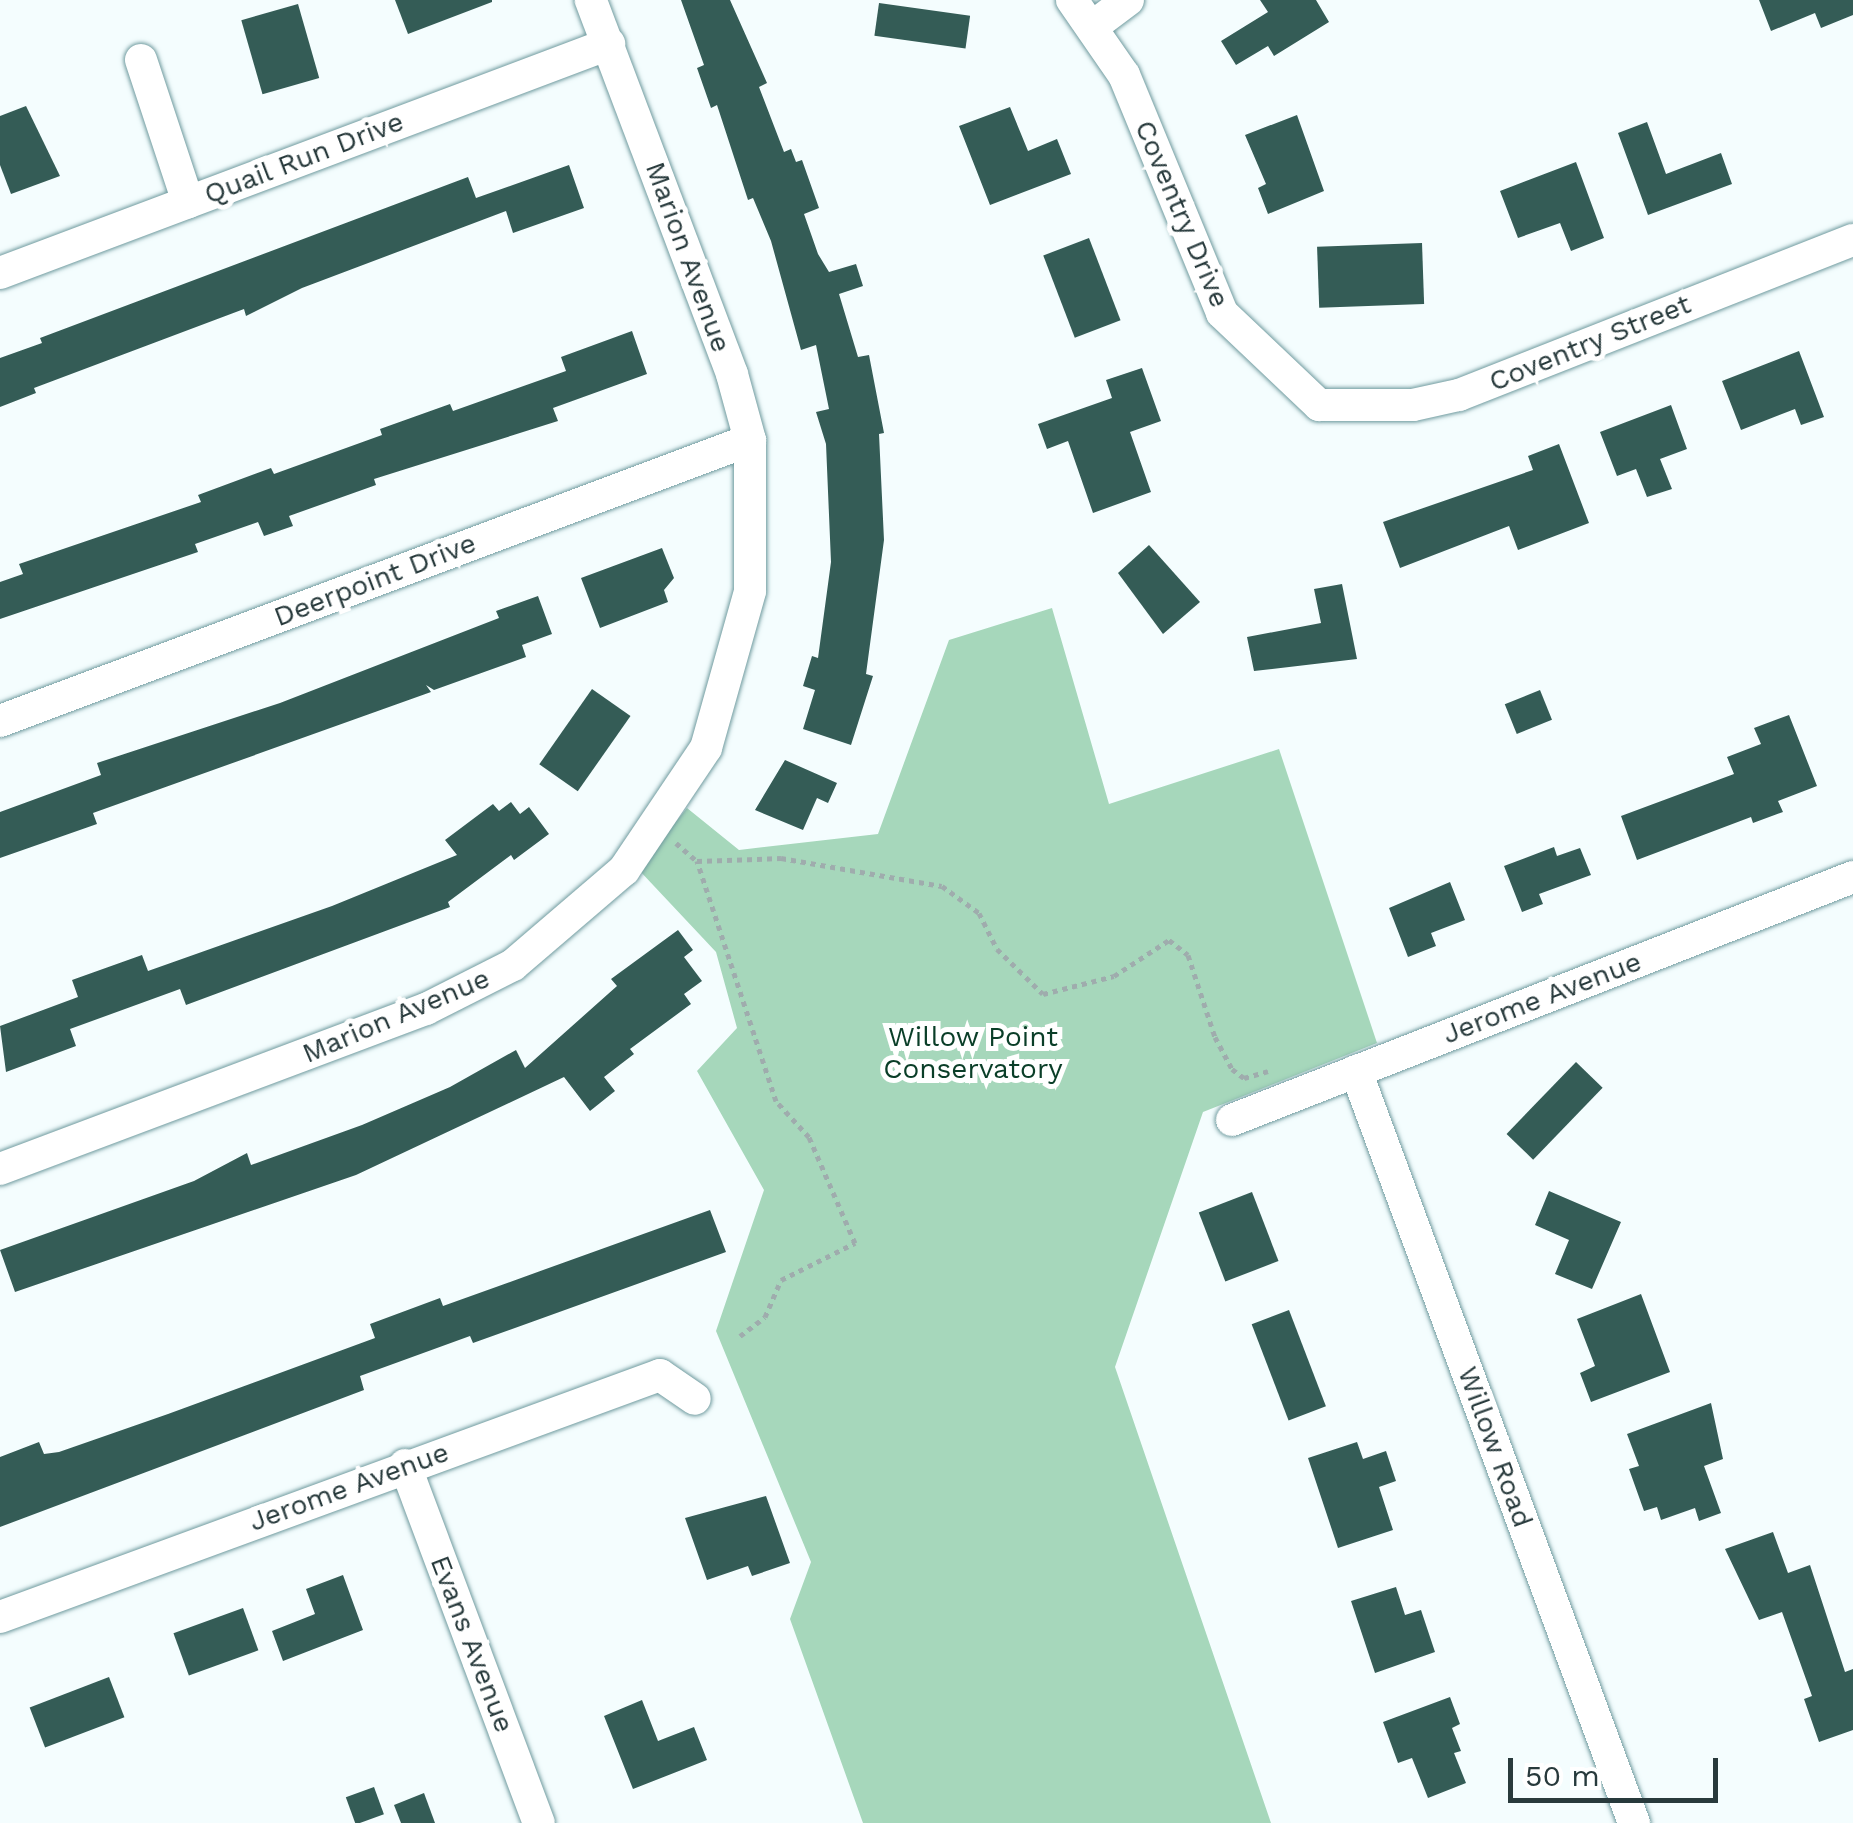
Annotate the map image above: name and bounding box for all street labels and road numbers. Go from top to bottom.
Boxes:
street label: Quail Run Drive [199,104,409,212]
street label: Coventry Drive [1127,115,1237,313]
street label: Marion Avenue [638,157,738,357]
street label: Coventry Street [1484,287,1696,399]
street label: Deerpoint Drive [269,526,481,634]
street label: Jerome Avenue [1437,945,1647,1051]
street label: Marion Avenue [297,961,495,1071]
street label: Willow Road [1450,1362,1540,1532]
street label: Jerome Avenue [244,1435,454,1539]
street label: Evans Avenue [423,1550,521,1738]

